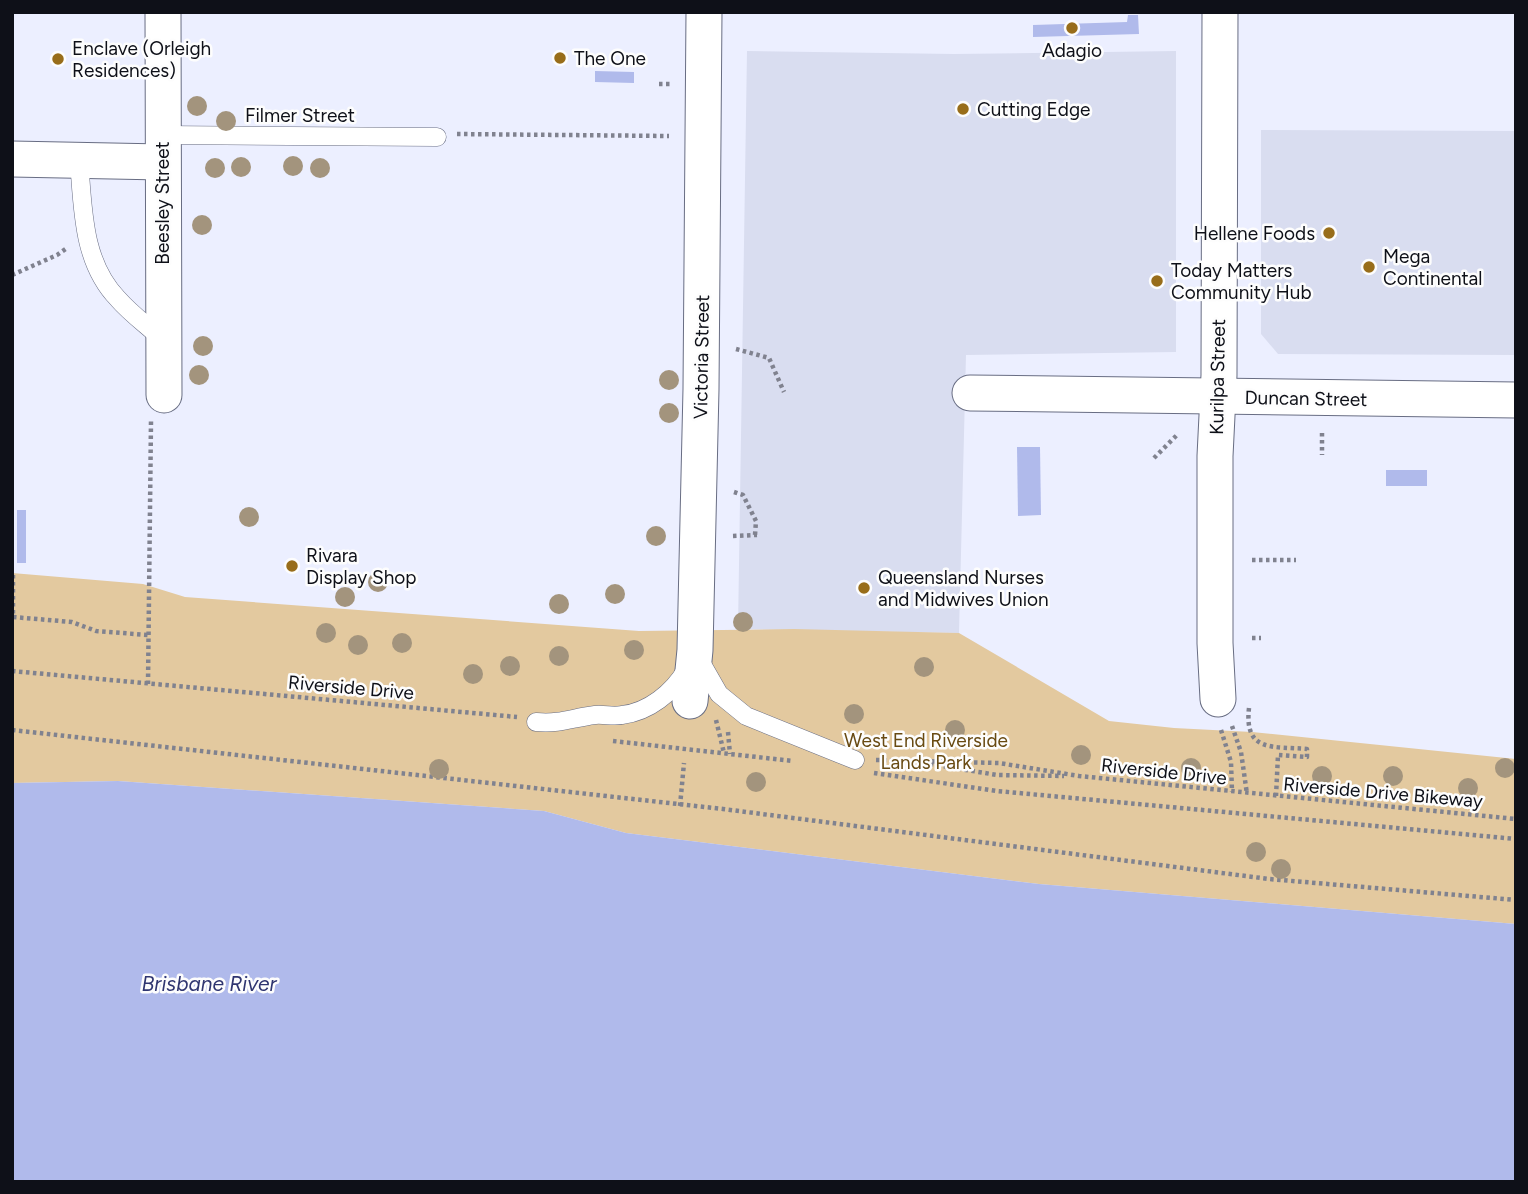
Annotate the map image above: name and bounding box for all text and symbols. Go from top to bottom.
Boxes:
marker: Adagio [1064,20,1080,36]
place label: Enclave (Orleigh Residences) [72,37,211,82]
place label: Adagio [1042,39,1102,62]
place label: The One [574,47,646,70]
marker: The One [552,50,568,66]
marker: Enclave (Orleigh Residences) [50,51,66,67]
place label: Cutting Edge [977,98,1090,121]
marker: Cutting Edge [955,101,971,117]
street label: Filmer Street [245,104,355,127]
street label: Beesley Street [151,141,174,265]
place label: Hellene Foods [1194,222,1315,245]
marker: Hellene Foods [1321,225,1337,241]
place label: Mega Continental [1383,245,1483,290]
place label: Today Matters Community Hub [1171,259,1312,304]
marker: Mega Continental [1361,259,1377,275]
marker: Today Matters Community Hub [1149,273,1165,289]
street label: Victoria Street [689,295,714,419]
street label: Kurilpa Street [1205,319,1230,435]
street label: Duncan Street [1244,386,1368,411]
place label: Rivara Display Shop [306,544,417,589]
marker: Rivara Display Shop [284,558,300,574]
place label: Queensland Nurses and Midwives Union [878,566,1049,611]
marker: Queensland Nurses and Midwives Union [856,580,872,596]
street label: Riverside Drive [287,671,415,704]
park label: West End Riverside Lands Park [844,729,1008,774]
street label: Riverside Drive [1100,753,1228,790]
street label: Riverside Drive Bikeway [1282,772,1484,813]
water label: Brisbane River [141,971,277,996]

